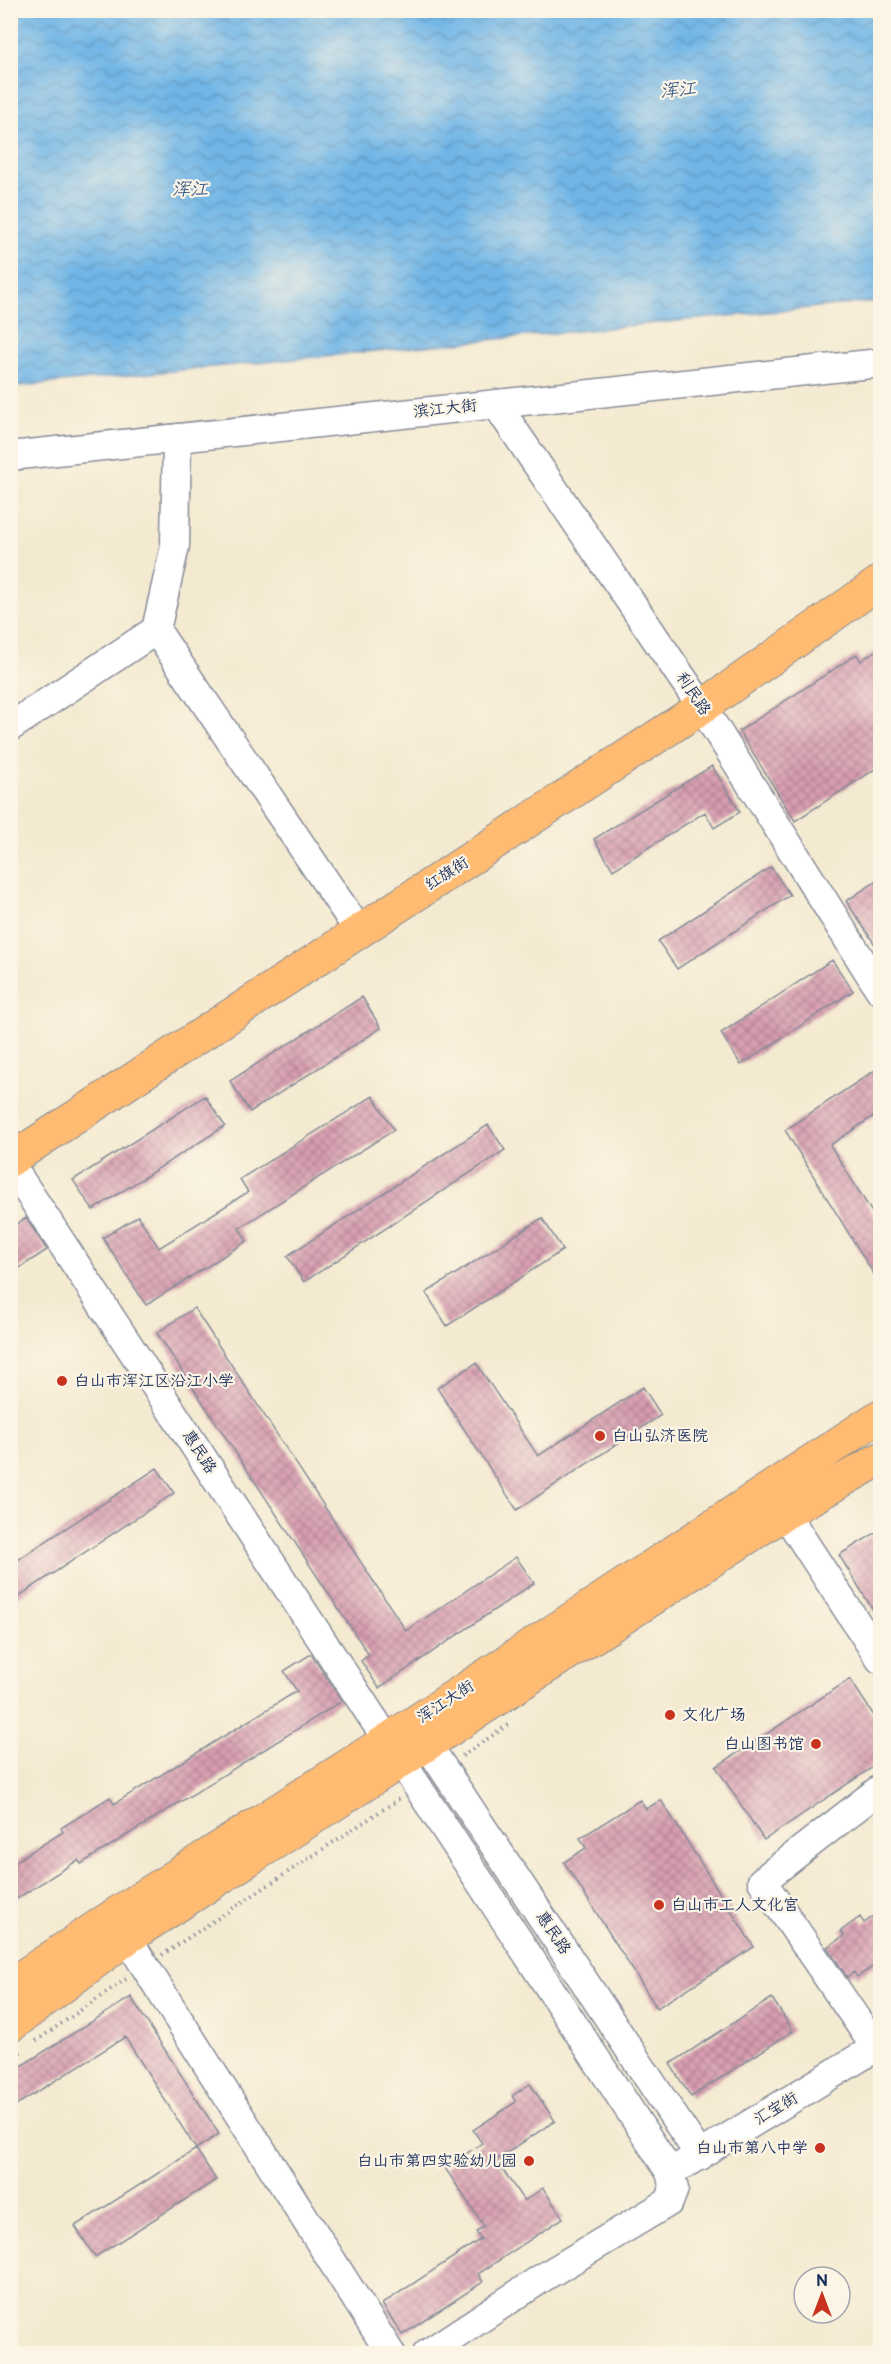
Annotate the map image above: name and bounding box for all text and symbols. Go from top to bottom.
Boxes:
water label: 浑江 [659,78,698,102]
water label: 浑江 [172,179,209,200]
street label: 滨江大街 [412,396,478,422]
street label: 利民路 [672,669,714,719]
street label: 红旗街 [422,853,472,895]
place label: 白山市浑江区沿江小学 [74,1372,234,1391]
marker: 白山市浑江区沿江小学 [55,1374,69,1388]
street label: 惠民路 [178,1427,220,1477]
place label: 白山弘济医院 [612,1427,708,1446]
marker: 白山弘济医院 [593,1429,607,1443]
street label: 浑江大街 [414,1677,478,1727]
place label: 文化广场 [682,1706,746,1725]
marker: 文化广场 [663,1708,677,1722]
place label: 白山图书馆 [724,1735,804,1754]
marker: 白山图书馆 [809,1737,823,1751]
place label: 白山市工人文化宫 [671,1896,799,1915]
marker: 白山市工人文化宫 [652,1898,666,1912]
street label: 惠民路 [532,1908,574,1958]
street label: 汇宝街 [751,2088,801,2130]
place label: 白山市第八中学 [696,2139,808,2158]
marker: 白山市第八中学 [813,2141,827,2155]
place label: 白山市第四实验幼儿园 [357,2152,517,2171]
marker: 白山市第四实验幼儿园 [522,2154,536,2168]
north arrow [792,2265,852,2325]
text: N [816,2272,828,2291]

